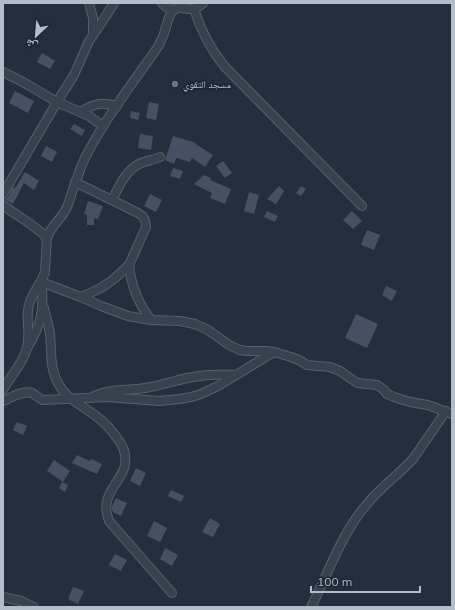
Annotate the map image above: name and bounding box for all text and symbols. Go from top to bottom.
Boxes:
north arrow [16,16,56,56]
text: ش [23,35,40,54]
place label: مسجد التقوي [183,78,231,92]
marker: مسجد التقوي [170,79,180,89]
scale bar [311,568,420,594]
text: 100 m [317,574,352,589]

